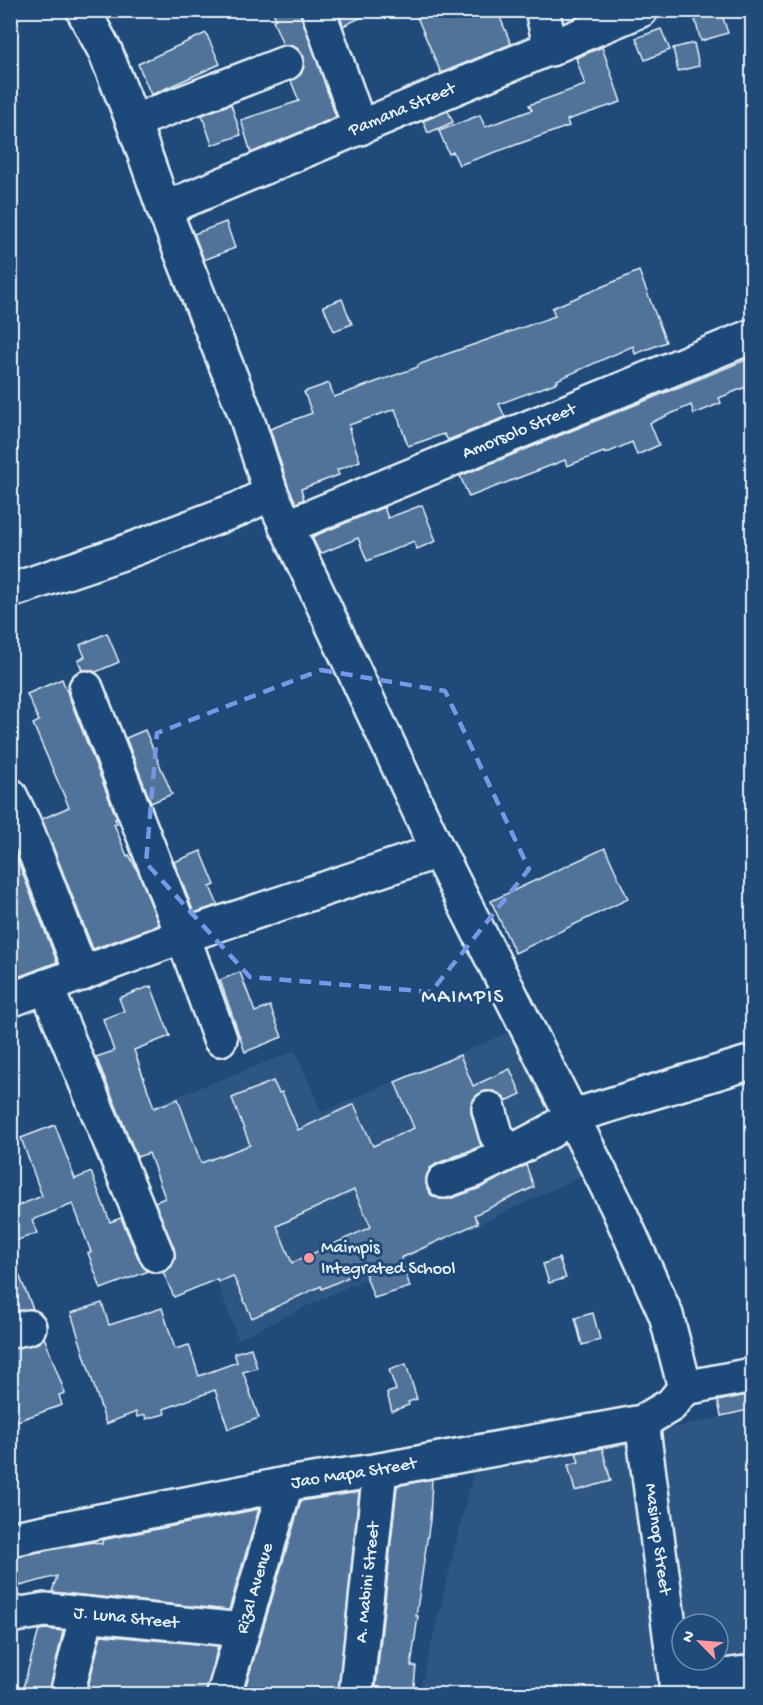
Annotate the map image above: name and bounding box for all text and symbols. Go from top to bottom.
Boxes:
street label: Pamana Street [345,77,460,142]
street label: Amorsolo Street [459,398,581,464]
district label: MAIMPIS [421,986,505,1011]
place label: Maimpis Integrated School [321,1238,455,1280]
marker: Maimpis Integrated School [302,1251,316,1265]
street label: Jao Mapa Street [290,1453,420,1494]
street label: Masinop Street [640,1482,675,1598]
street label: A. Mabini Street [351,1520,385,1644]
street label: Rizal Avenue [232,1540,279,1636]
street label: J. Luna Street [73,1602,181,1634]
north arrow [670,1612,730,1672]
text: N [679,1628,701,1646]

